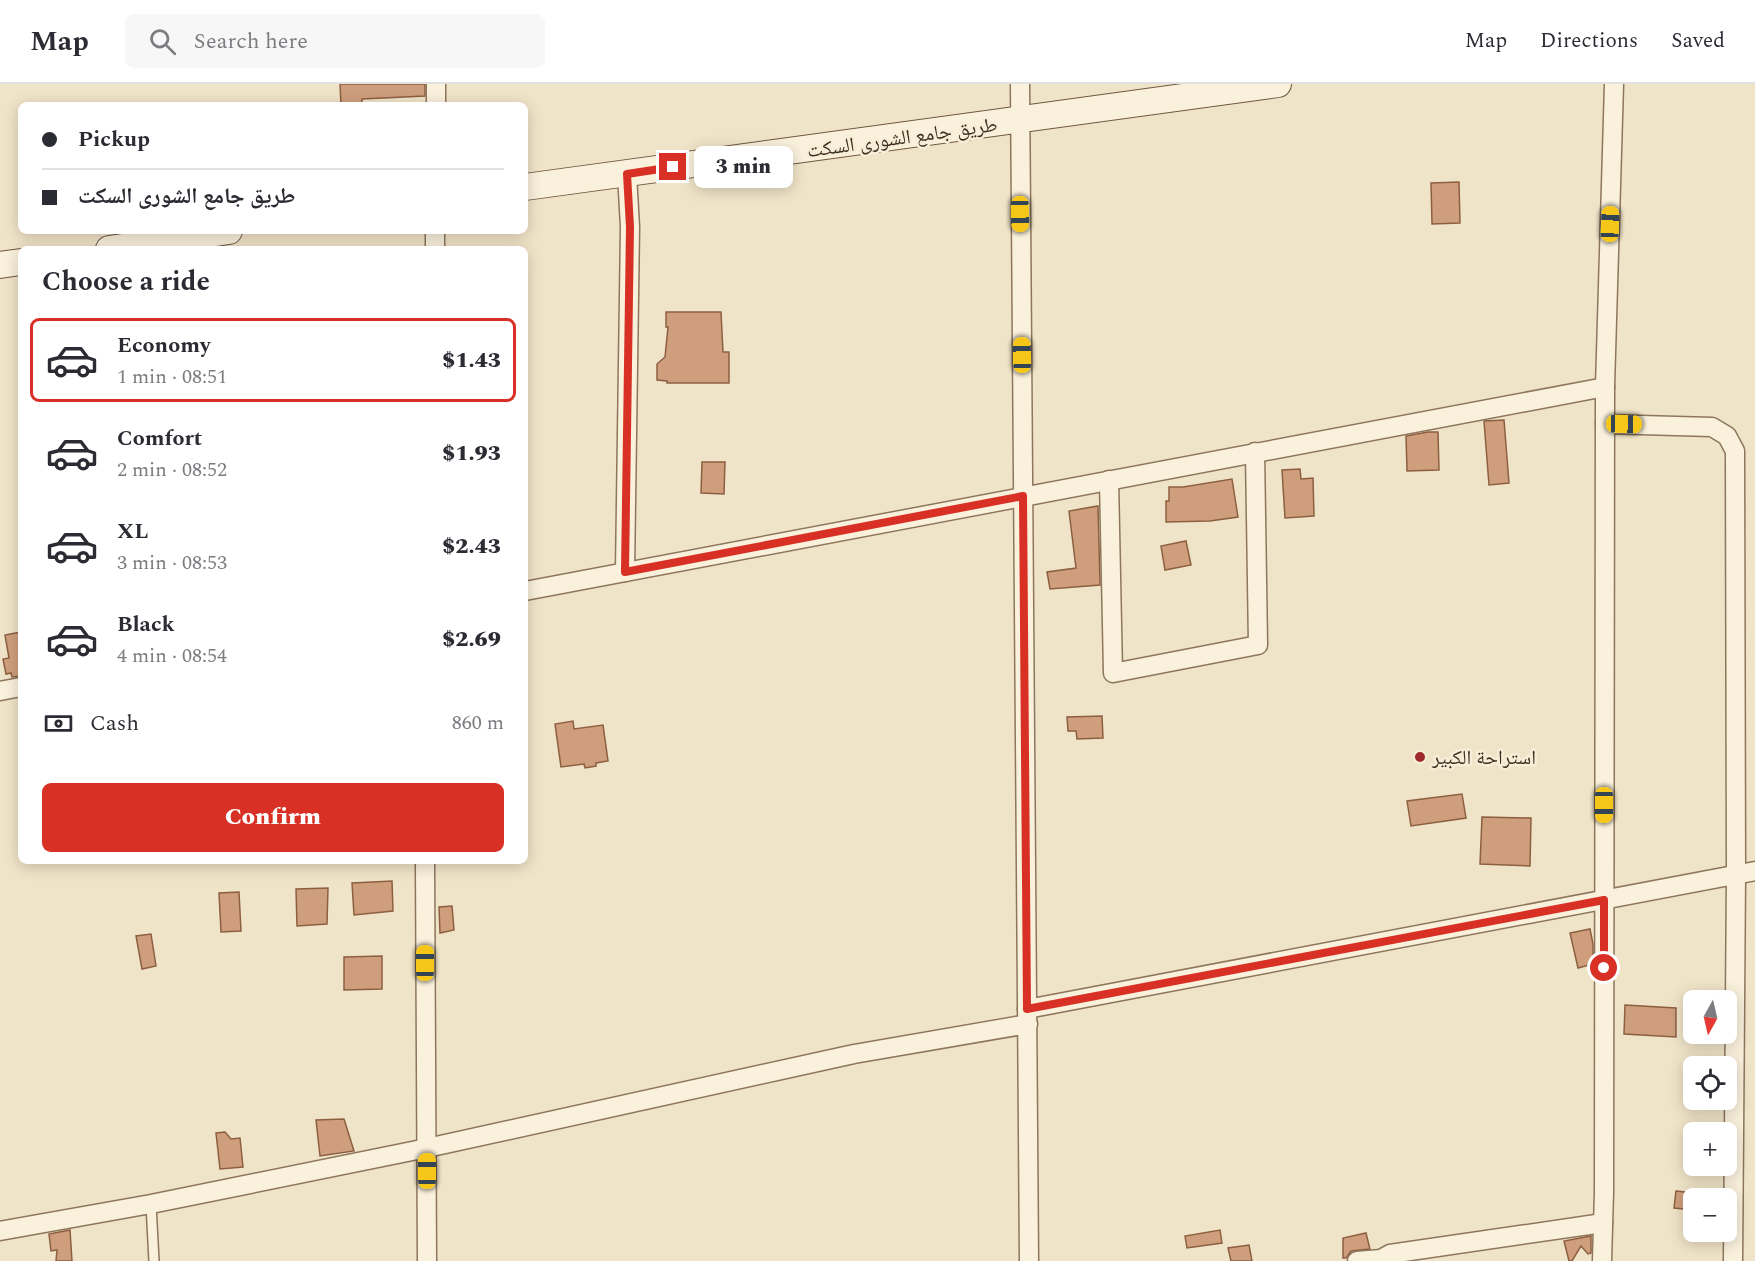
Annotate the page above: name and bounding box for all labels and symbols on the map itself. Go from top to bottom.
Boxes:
street label: طريق جامع الشورى السكت [805,110,999,166]
callout: 3 min [694,146,793,188]
route end [659,153,686,180]
car [1011,196,1029,232]
car [1600,206,1620,242]
car [1013,337,1031,373]
car [1606,415,1642,433]
place label: استراحة الكبير [1431,743,1536,773]
marker: استراحة الكبير [1413,750,1427,764]
car [1595,787,1613,823]
car [416,945,434,981]
route start [1590,954,1617,981]
north arrow [1683,990,1737,1044]
car [418,1153,436,1189]

